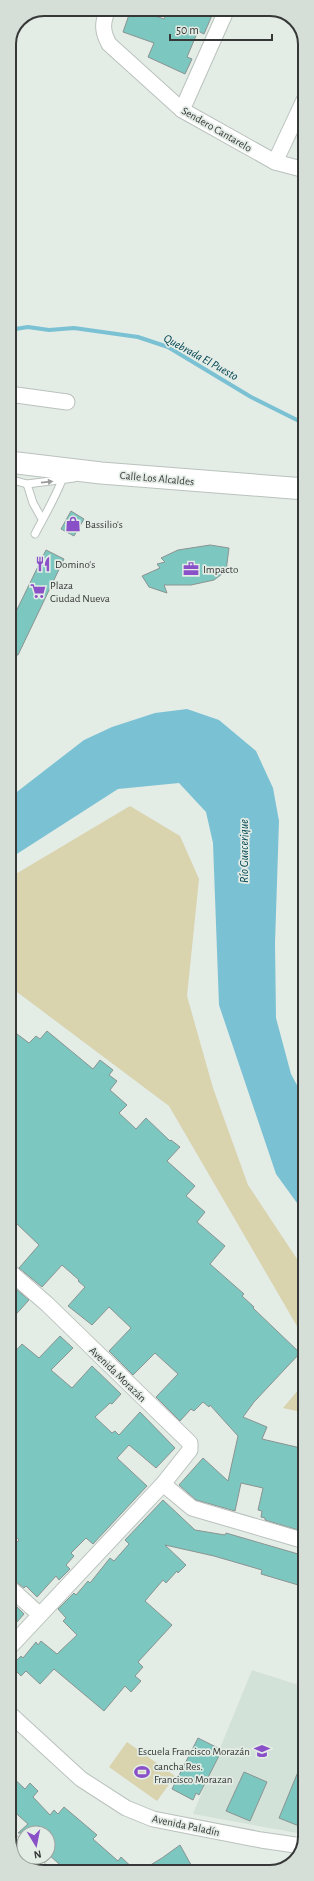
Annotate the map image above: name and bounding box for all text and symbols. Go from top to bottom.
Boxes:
scale bar [170,16,272,42]
text: 50 m [176,24,199,36]
street label: Sendero Cantarelo [180,105,254,154]
water label: Quebrada El Puesto [161,332,240,383]
street label: Calle Los Alcaldes [119,470,195,487]
one-way arrow [41,478,53,485]
shop icon: Bassilio's [64,515,82,533]
place label: Bassilio's [85,519,123,530]
restaurant icon: Domino's [34,555,52,573]
place label: Domino's [55,559,95,570]
office icon: Impacto [182,560,200,578]
place label: Impacto [203,564,238,575]
place label: Plaza Ciudad Nueva [50,580,110,604]
supermarket icon: Plaza Ciudad Nueva [29,582,47,600]
water label: Río Guacerique [238,819,251,883]
street label: Avenida Morazán [87,1345,148,1404]
school or university icon: Escuela Francisco Morazán [253,1742,271,1760]
place label: Escuela Francisco Morazán [138,1746,250,1757]
place label: cancha Res. Francisco Morazan [154,1761,232,1785]
sports icon: cancha Res. Francisco Morazan [133,1763,151,1781]
street label: Avenida Paladín [151,1813,221,1838]
north arrow [16,1825,56,1865]
text: N [33,1848,42,1860]

